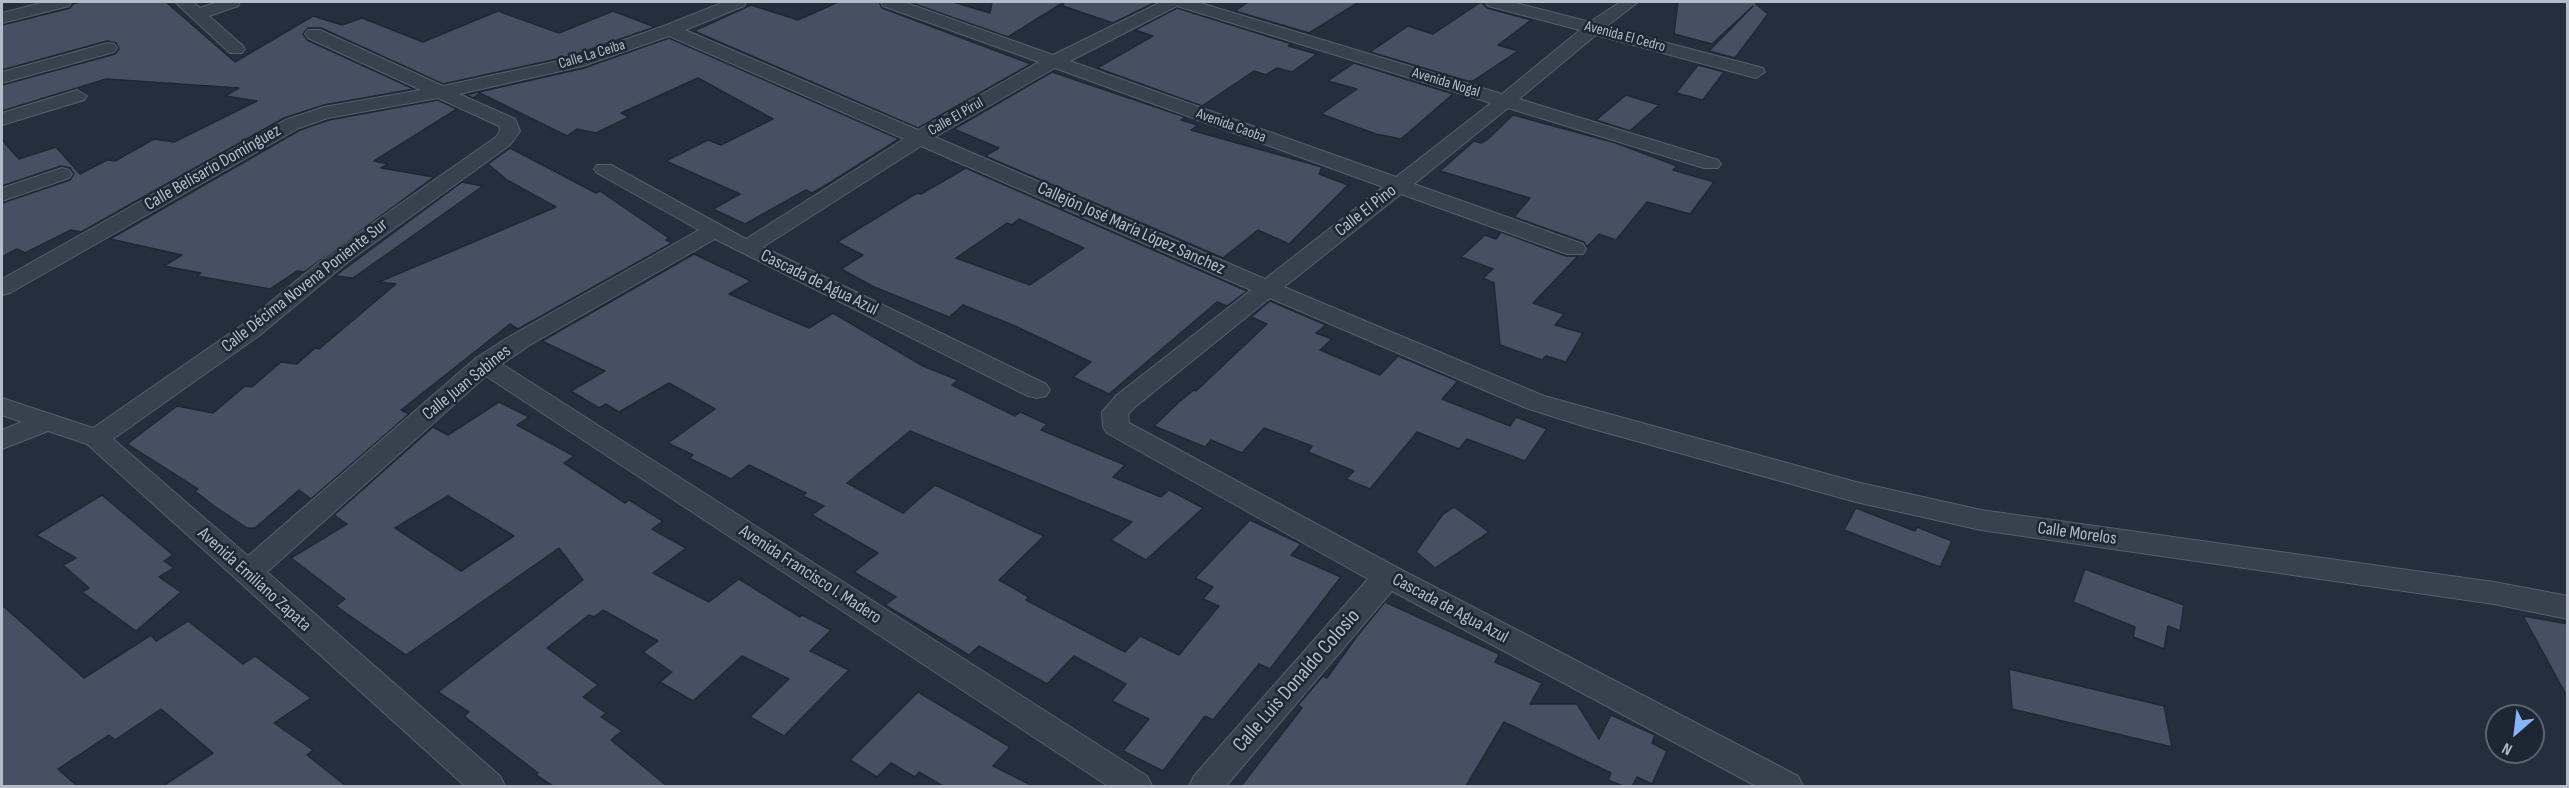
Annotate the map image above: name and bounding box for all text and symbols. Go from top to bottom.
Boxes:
street label: Avenida El Cedro [1583,18,1667,56]
street label: Calle La Ceiba [557,36,627,74]
street label: Avenida Nogal [1410,64,1482,102]
street label: Calle El Pirul [925,94,987,140]
street label: Avenida Caoba [1194,105,1268,147]
street label: Calle Belisario Domínguez [141,120,285,216]
street label: Callejón José María López Sanchez [1034,178,1228,280]
street label: Calle El Pino [1331,180,1401,242]
street label: Calle Décima Novena Poniente Sur [217,214,393,358]
street label: Cascada de Agua Azul [757,245,881,321]
street label: Calle Juan Sabines [418,341,516,425]
street label: Calle Morelos [2036,518,2118,550]
street label: Avenida Francisco I. Madero [735,521,885,629]
street label: Avenida Emiliano Zapata [193,523,315,637]
street label: Cascada de Agua Azul [1388,569,1512,649]
street label: Calle Luis Donaldo Colosio [1228,604,1366,758]
north arrow [2485,704,2545,764]
text: N [2499,738,2515,759]

